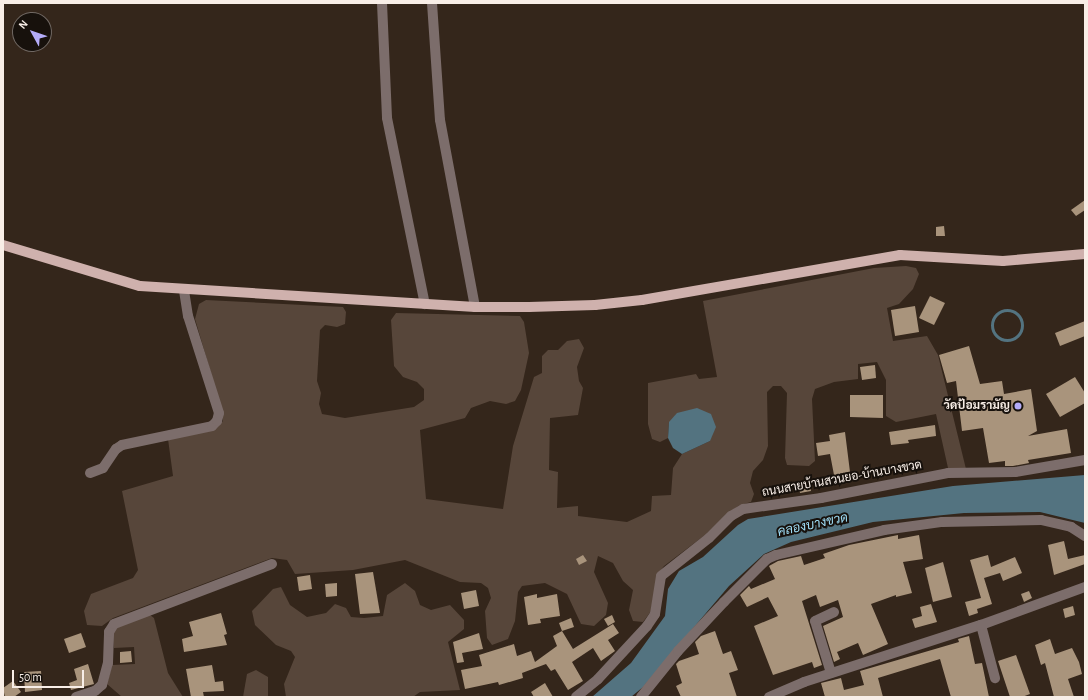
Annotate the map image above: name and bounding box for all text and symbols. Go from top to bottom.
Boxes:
north arrow [12,12,52,52]
text: N [17,18,30,31]
place label: วัดป้อมรามัญ [944,399,1010,413]
marker: วัดป้อมรามัญ [1013,401,1023,411]
street label: ถนนสายบ้านสวนยอ-บ้านบางขวด [761,458,923,500]
water label: คลองบางขวด [776,511,850,541]
scale bar [14,662,86,688]
text: 50 m [19,671,42,683]

